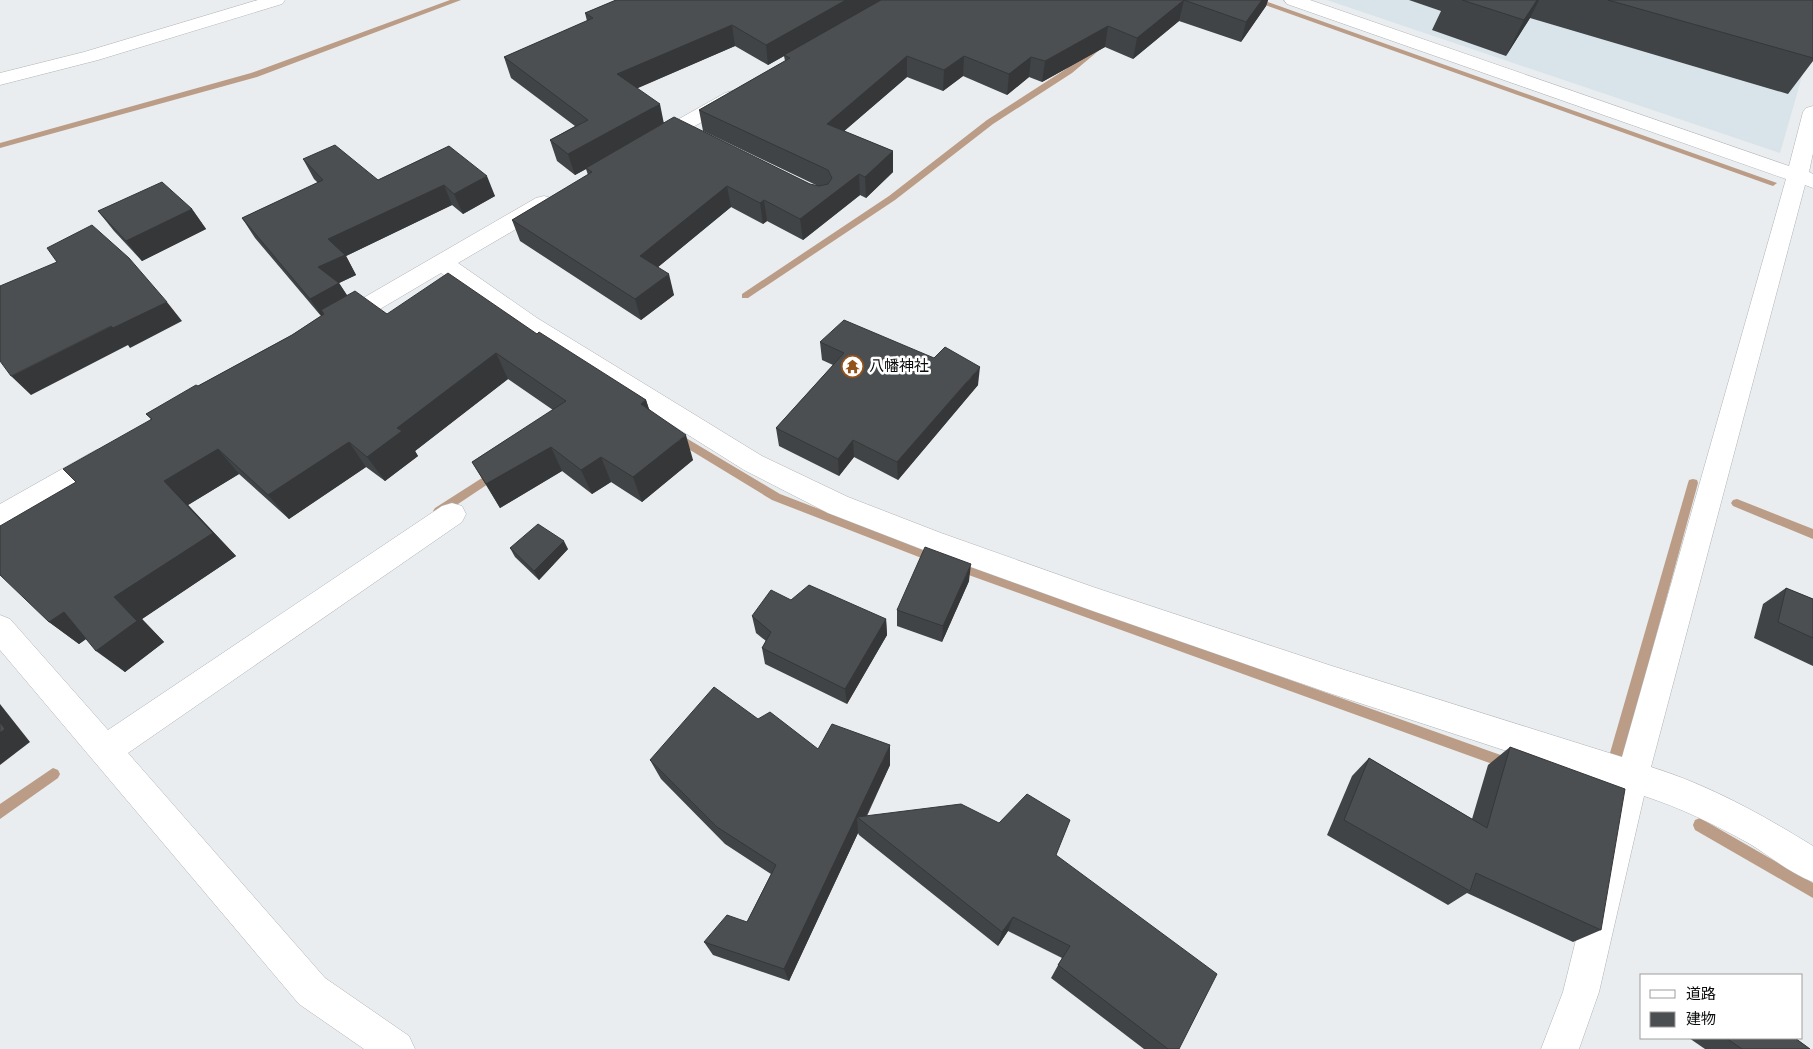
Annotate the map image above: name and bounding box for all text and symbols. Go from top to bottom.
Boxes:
temple icon: 八幡神社 [841,354,865,378]
place label: 八幡神社 [869,357,929,375]
legend [1640,974,1803,1039]
text: 道路 [1686,985,1716,1003]
text: 建物 [1686,1010,1716,1028]

